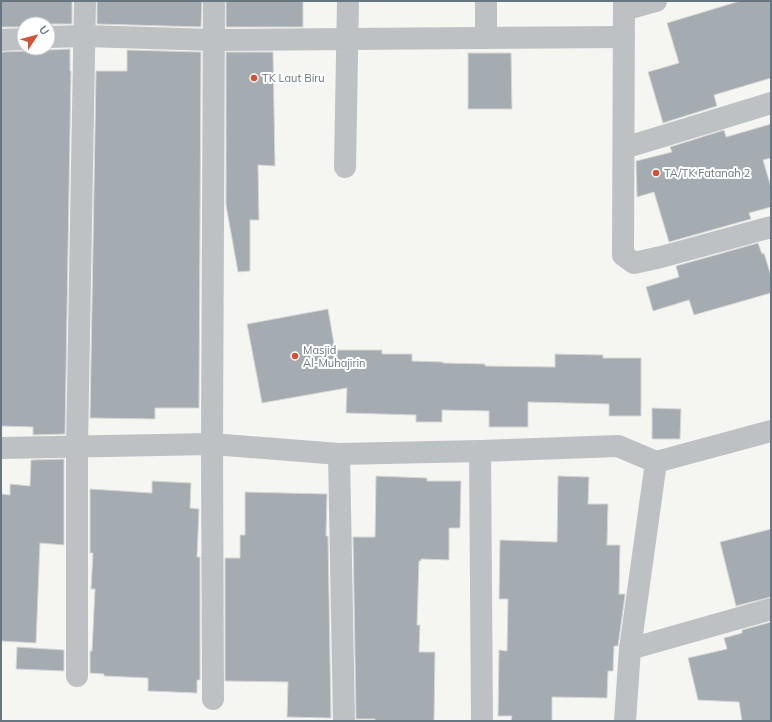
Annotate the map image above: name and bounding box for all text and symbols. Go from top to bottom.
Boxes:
north arrow [16,16,56,56]
text: U [36,23,52,38]
place label: TK Laut Biru [262,71,325,85]
marker: TK Laut Biru [249,73,259,83]
place label: TA/TK Fatanah 2 [664,166,751,180]
marker: TA/TK Fatanah 2 [651,168,661,178]
place label: Masjid Al-Muhajirin [303,343,366,370]
marker: Masjid Al-Muhajirin [290,351,300,361]

